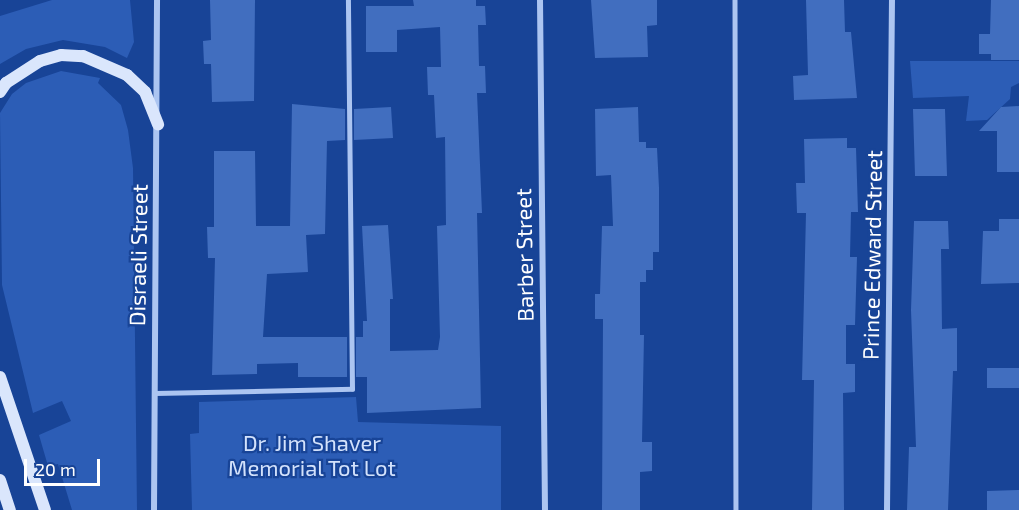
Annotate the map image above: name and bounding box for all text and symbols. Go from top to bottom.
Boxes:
street label: Prince Edward Street [857,150,887,360]
street label: Disraeli Street [124,184,152,326]
street label: Barber Street [510,188,538,322]
park label: Dr. Jim Shaver Memorial Tot Lot [228,429,396,481]
scale bar [27,447,104,485]
text: 20 m [35,458,76,480]

